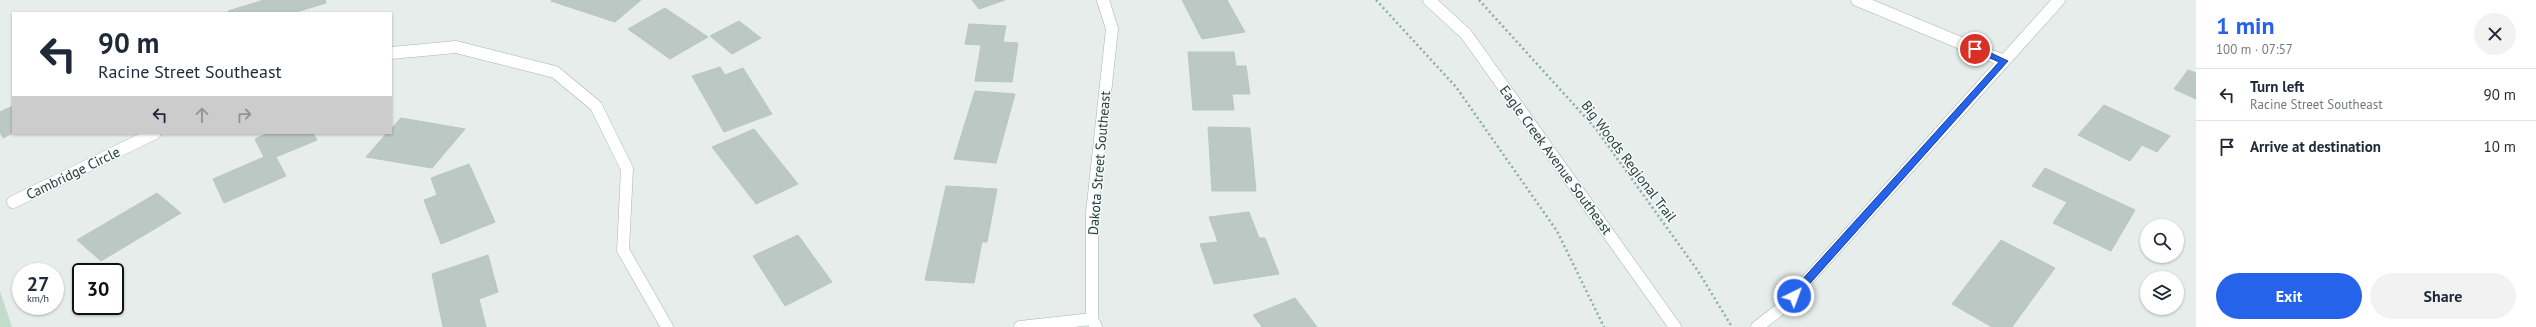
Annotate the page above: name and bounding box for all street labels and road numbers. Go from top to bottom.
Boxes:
street label: Eagle Creek Avenue Southeast [1496,82,1616,238]
street label: Dakota Street Southeast [1084,90,1114,236]
street label: Big Woods Regional Trail [1577,97,1681,225]
street label: Cambridge Circle [23,143,123,203]

